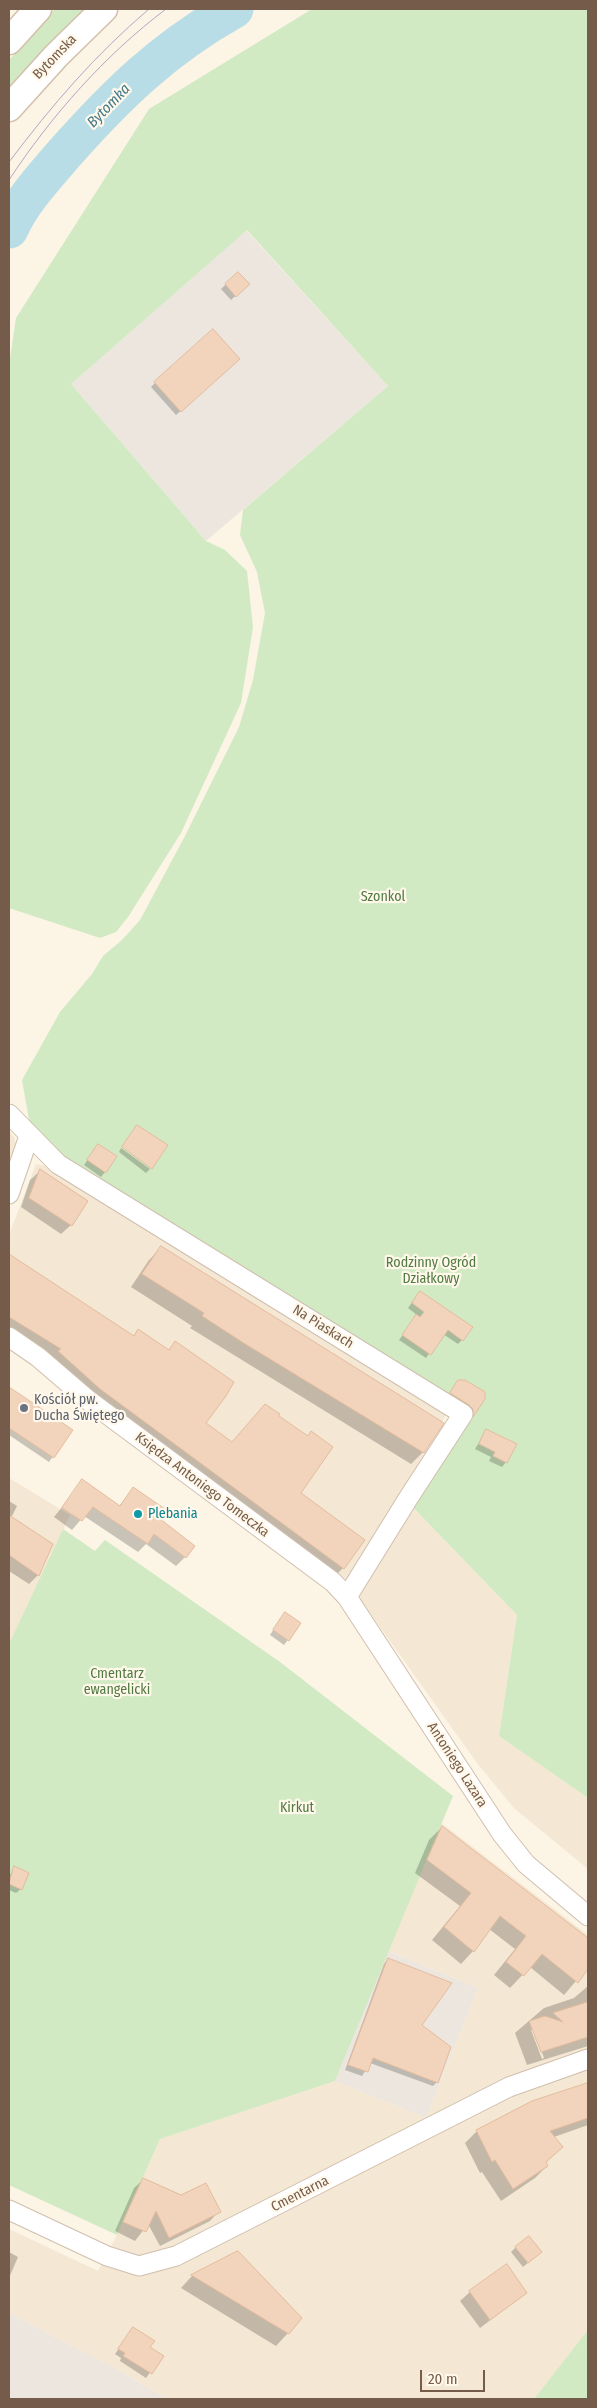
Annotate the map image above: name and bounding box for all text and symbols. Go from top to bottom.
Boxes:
street label: Bytomska [30,31,80,83]
water label: Bytomka [84,80,134,132]
park label: Szonkol [361,889,405,905]
park label: Rodzinny Ogród Działkowy [386,1255,476,1288]
street label: Na Piaskach [289,1302,357,1352]
place label: Kościół pw. Ducha Świętego [34,1392,125,1424]
marker: Kościół pw. Ducha Świętego [18,1402,30,1414]
street label: Księdza Antoniego Tomeczka [132,1429,272,1541]
place label: Plebania [148,1506,198,1522]
marker: Plebania [132,1508,144,1520]
park label: Cmentarz ewangelicki [84,1666,150,1698]
street label: Antoniego Lazara [423,1719,491,1811]
park label: Kirkut [280,1800,314,1816]
street label: Cmentarna [268,2172,332,2216]
scale bar [422,2360,487,2392]
text: 20 m [428,2370,458,2388]

